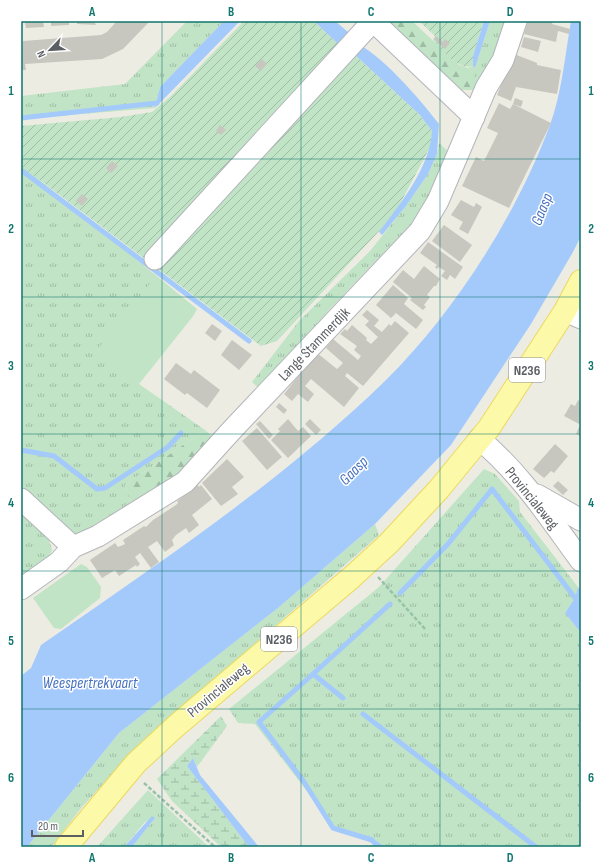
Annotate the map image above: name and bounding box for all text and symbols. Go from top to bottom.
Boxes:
text: A [88,4,96,20]
text: B [228,4,234,20]
text: C [368,4,375,20]
text: D [507,4,514,20]
north arrow [30,30,70,70]
text: N [34,48,49,59]
text: 1 [8,83,14,99]
text: 1 [588,83,594,99]
water label: Gaasp [527,190,558,228]
text: 2 [8,221,14,237]
text: 2 [588,221,594,237]
street label: Lange Stammerdijk [274,303,355,385]
text: 3 [8,358,14,374]
road number: N236 [509,358,545,382]
text: 3 [588,358,594,374]
water label: Gaasp [336,452,373,489]
street label: Provincialeweg [501,463,563,534]
text: 4 [8,495,14,511]
text: 4 [588,495,594,511]
road number: N236 [261,627,297,651]
text: 5 [8,633,14,649]
text: 5 [588,633,594,649]
street label: Provincialeweg [183,659,253,722]
water label: Weespertrekvaart [43,674,139,693]
text: 6 [8,770,14,786]
text: 6 [588,770,594,786]
scale bar [32,812,83,838]
text: 20 m [38,819,58,834]
text: A [88,850,96,866]
text: B [228,850,234,866]
text: C [368,850,375,866]
text: D [507,850,514,866]

